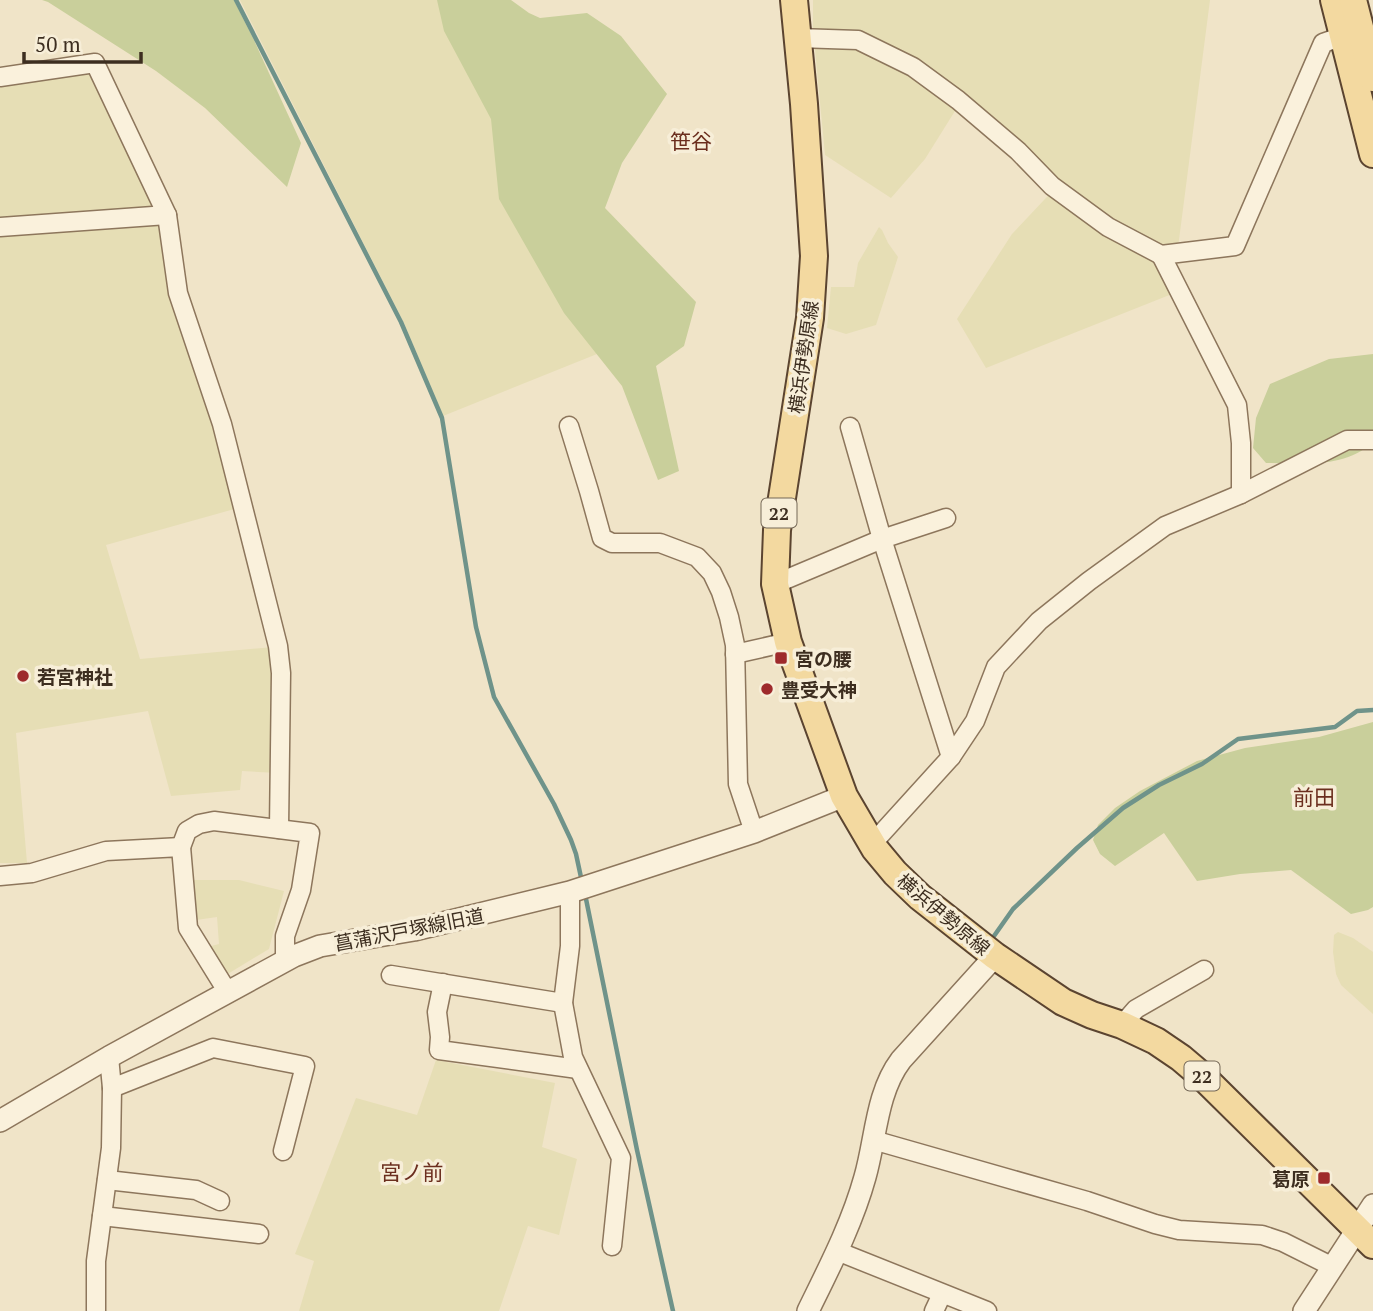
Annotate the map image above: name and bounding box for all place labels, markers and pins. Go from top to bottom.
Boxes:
place label: 宮の腰 [795,646,852,671]
marker: 宮の腰 [773,650,789,666]
place label: 若宮神社 [37,664,113,689]
marker: 若宮神社 [15,668,31,684]
place label: 豊受大神 [781,677,857,702]
marker: 豊受大神 [759,681,775,697]
place label: 葛原 [1272,1166,1310,1191]
marker: 葛原 [1316,1170,1332,1186]

